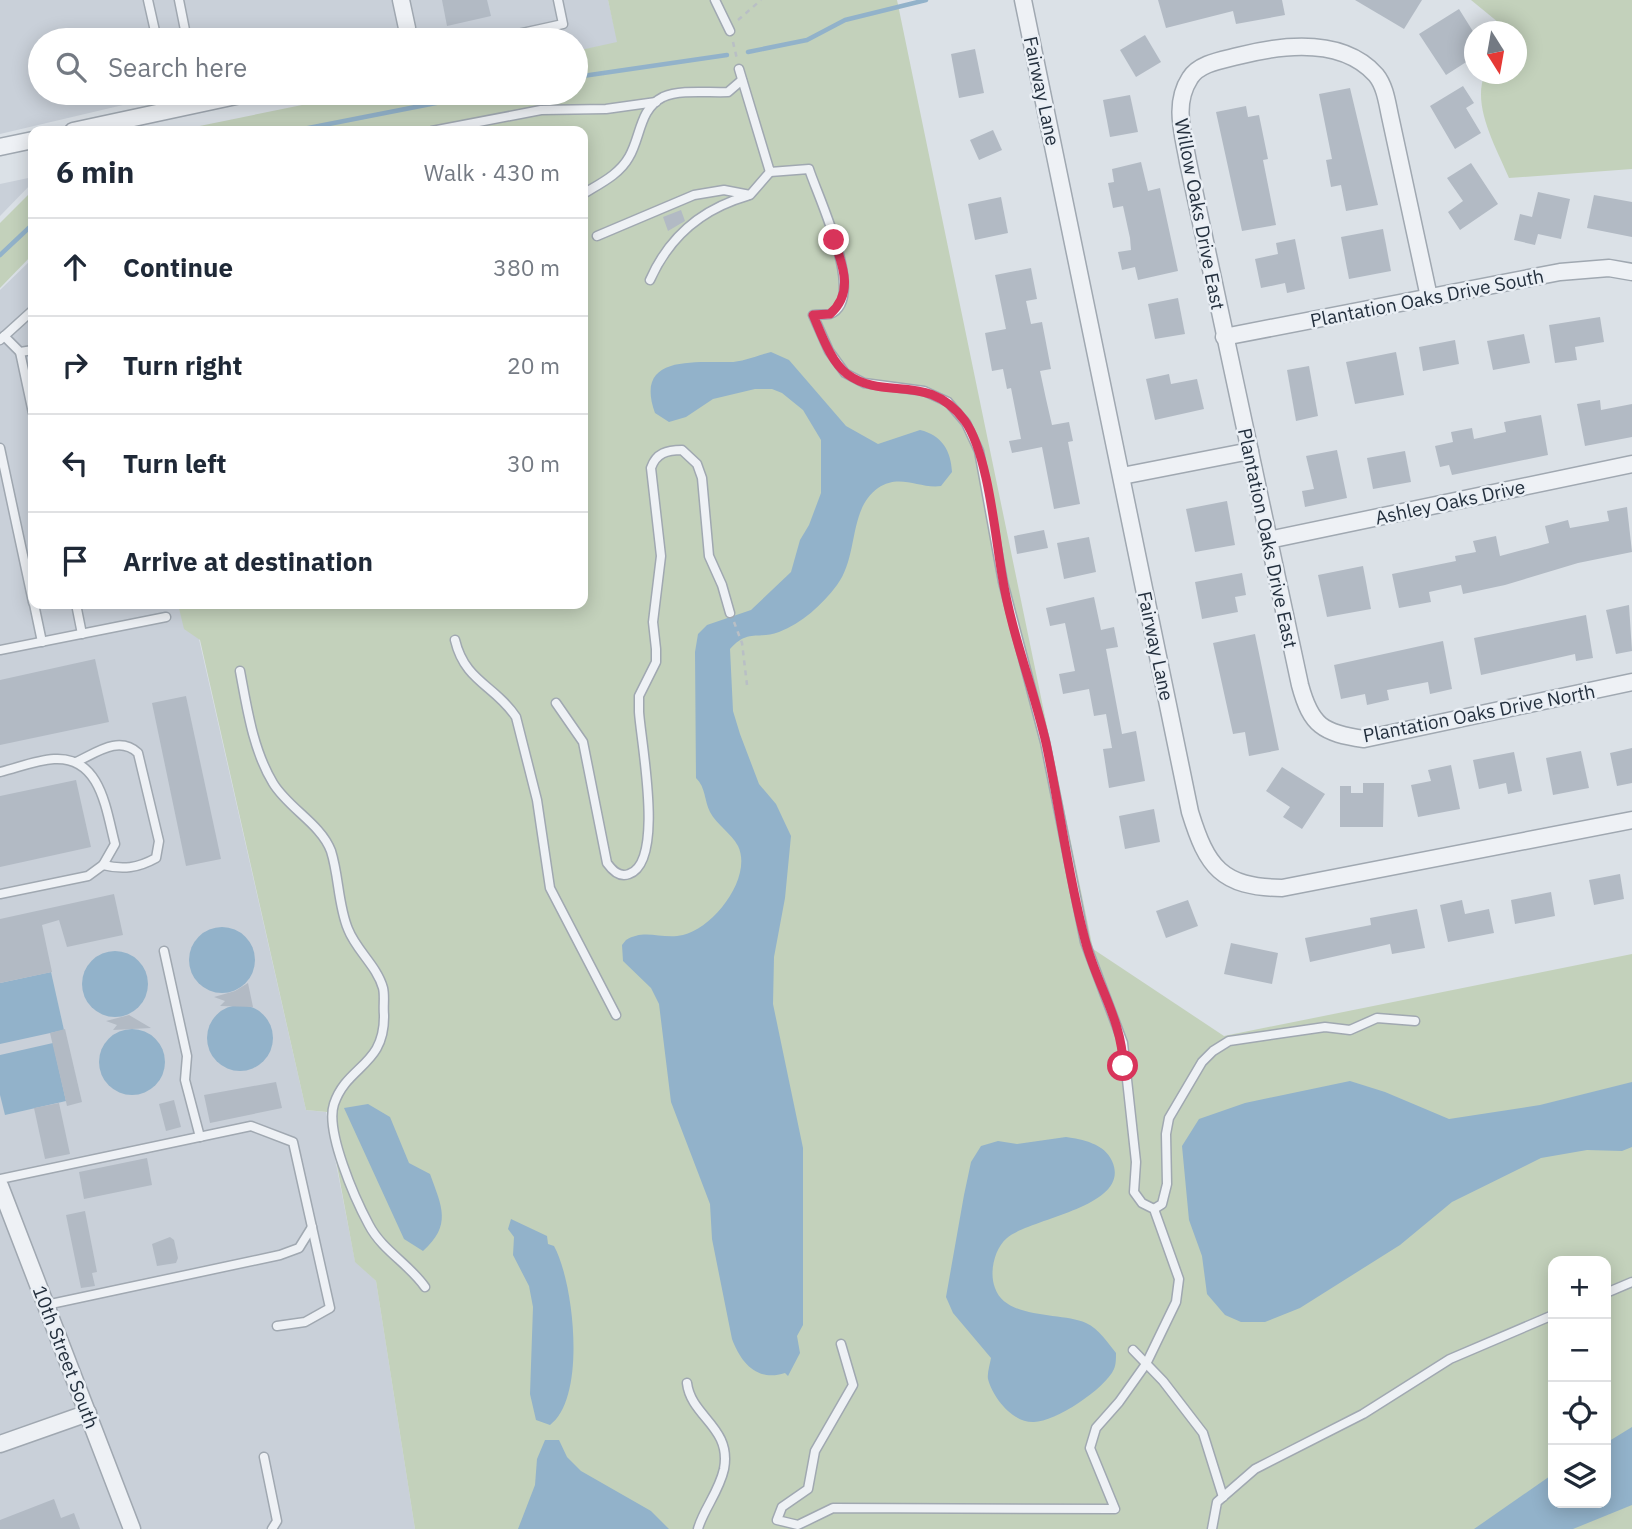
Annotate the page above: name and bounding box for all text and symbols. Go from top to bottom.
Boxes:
north arrow [1464,21,1527,84]
search box [28,28,588,105]
street label: Fairway Lane [1019,34,1065,148]
icon: search [52,48,90,86]
text: Search here [108,50,247,84]
street label: Willow Oaks Drive East [1170,116,1230,312]
text: 6 min [56,152,134,191]
text: Walk · 430 m [424,157,560,187]
route end [818,224,849,255]
icon: ahead [56,248,94,286]
text: Continue [123,250,233,284]
text: 380 m [493,252,560,282]
street label: Plantation Oaks Drive South [1308,264,1546,332]
icon: right [56,346,94,384]
text: Turn right [123,348,242,382]
text: 20 m [507,350,560,380]
street label: Plantation Oaks Drive East [1233,426,1303,650]
icon: left [56,444,94,482]
text: Turn left [123,446,226,480]
text: 30 m [507,448,560,478]
street label: Ashley Oaks Drive [1373,474,1527,530]
icon: arrive [56,542,94,580]
text: Arrive at destination [123,544,373,578]
street label: Fairway Lane [1133,589,1179,703]
street label: Plantation Oaks Drive North [1361,679,1597,747]
route start [1107,1050,1138,1081]
map controls [1548,1256,1611,1508]
button: + [1548,1256,1611,1319]
street label: 10th Street South [28,1282,104,1432]
button: − [1548,1319,1611,1382]
button: locate [1548,1382,1611,1445]
button: layers [1548,1445,1611,1508]

